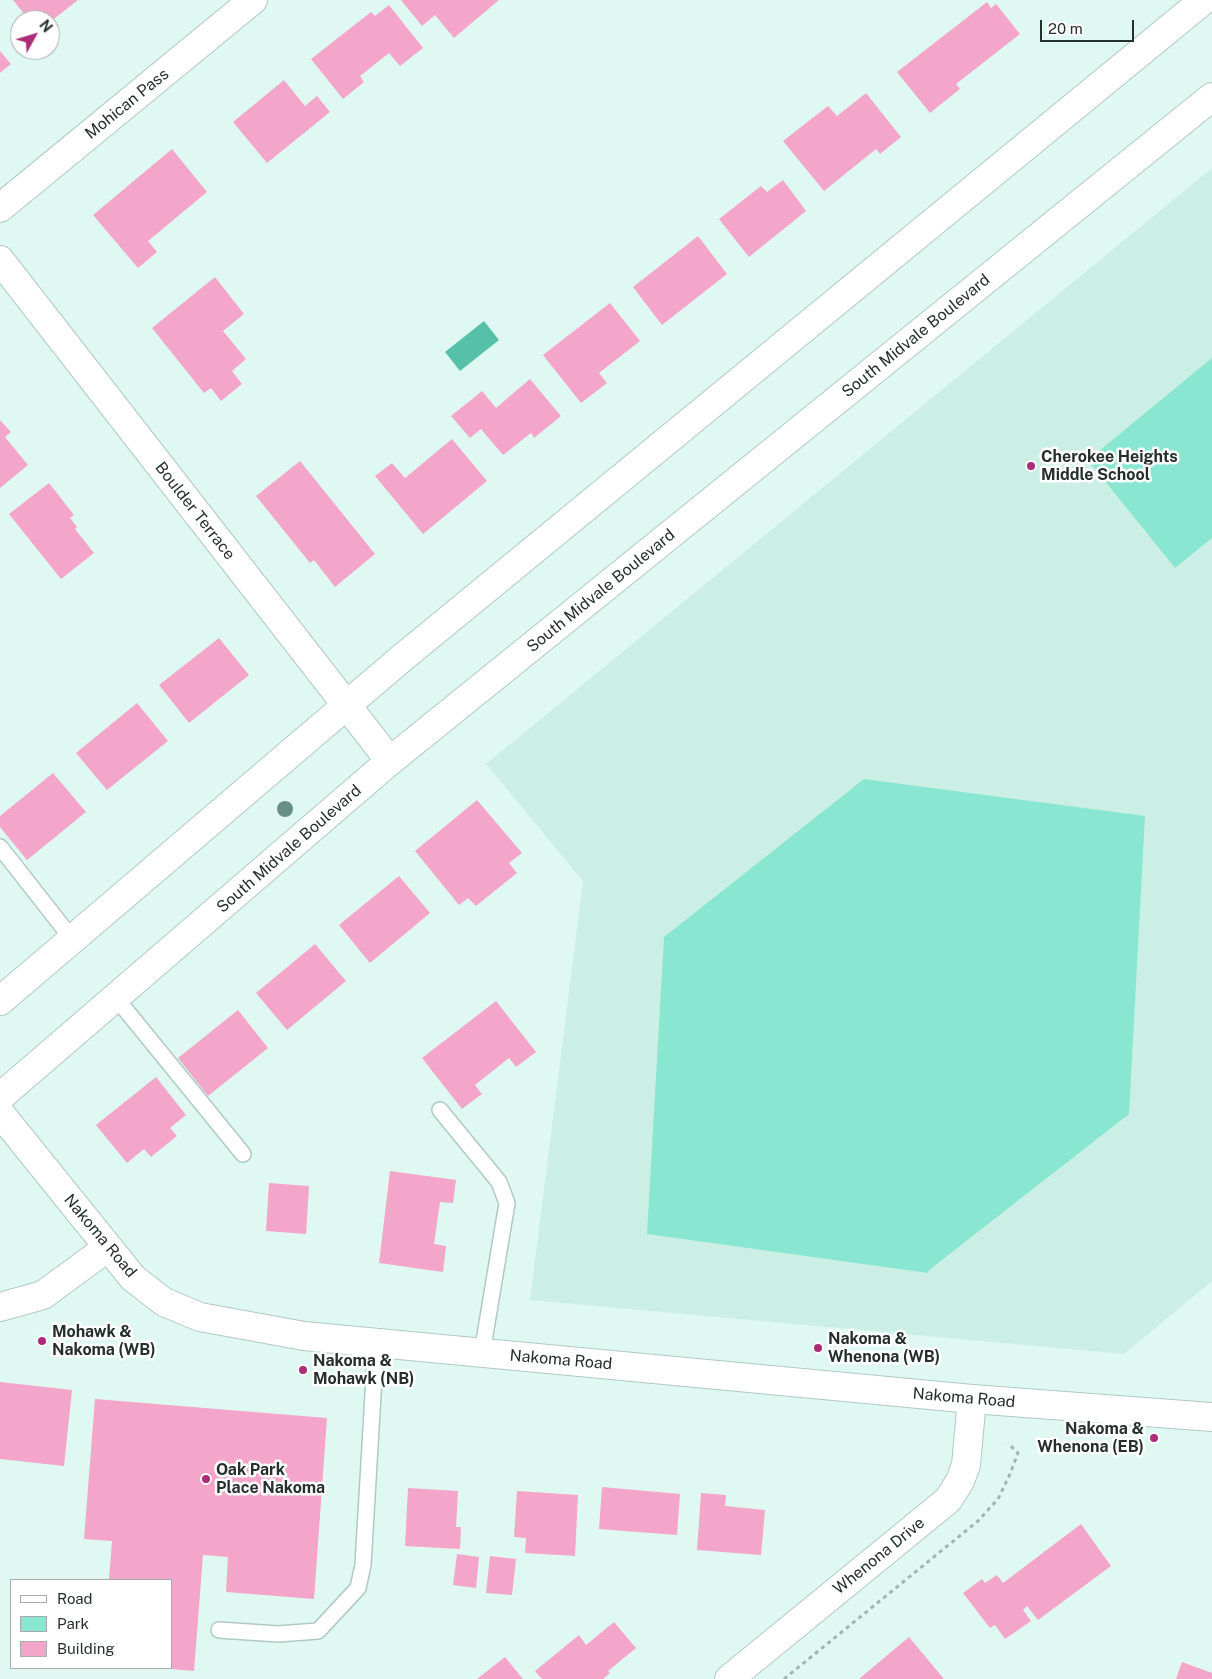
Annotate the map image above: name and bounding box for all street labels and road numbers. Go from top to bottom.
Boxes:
street label: Mohican Pass [81,65,173,143]
street label: South Midvale Boulevard [838,270,994,402]
street label: Boulder Terrace [151,458,239,564]
street label: South Midvale Boulevard [523,525,679,657]
street label: South Midvale Boulevard [213,781,365,917]
street label: Nakoma Road [60,1190,140,1282]
street label: Nakoma Road [509,1346,613,1374]
street label: Nakoma Road [912,1384,1016,1412]
street label: Whenona Drive [829,1513,929,1599]

